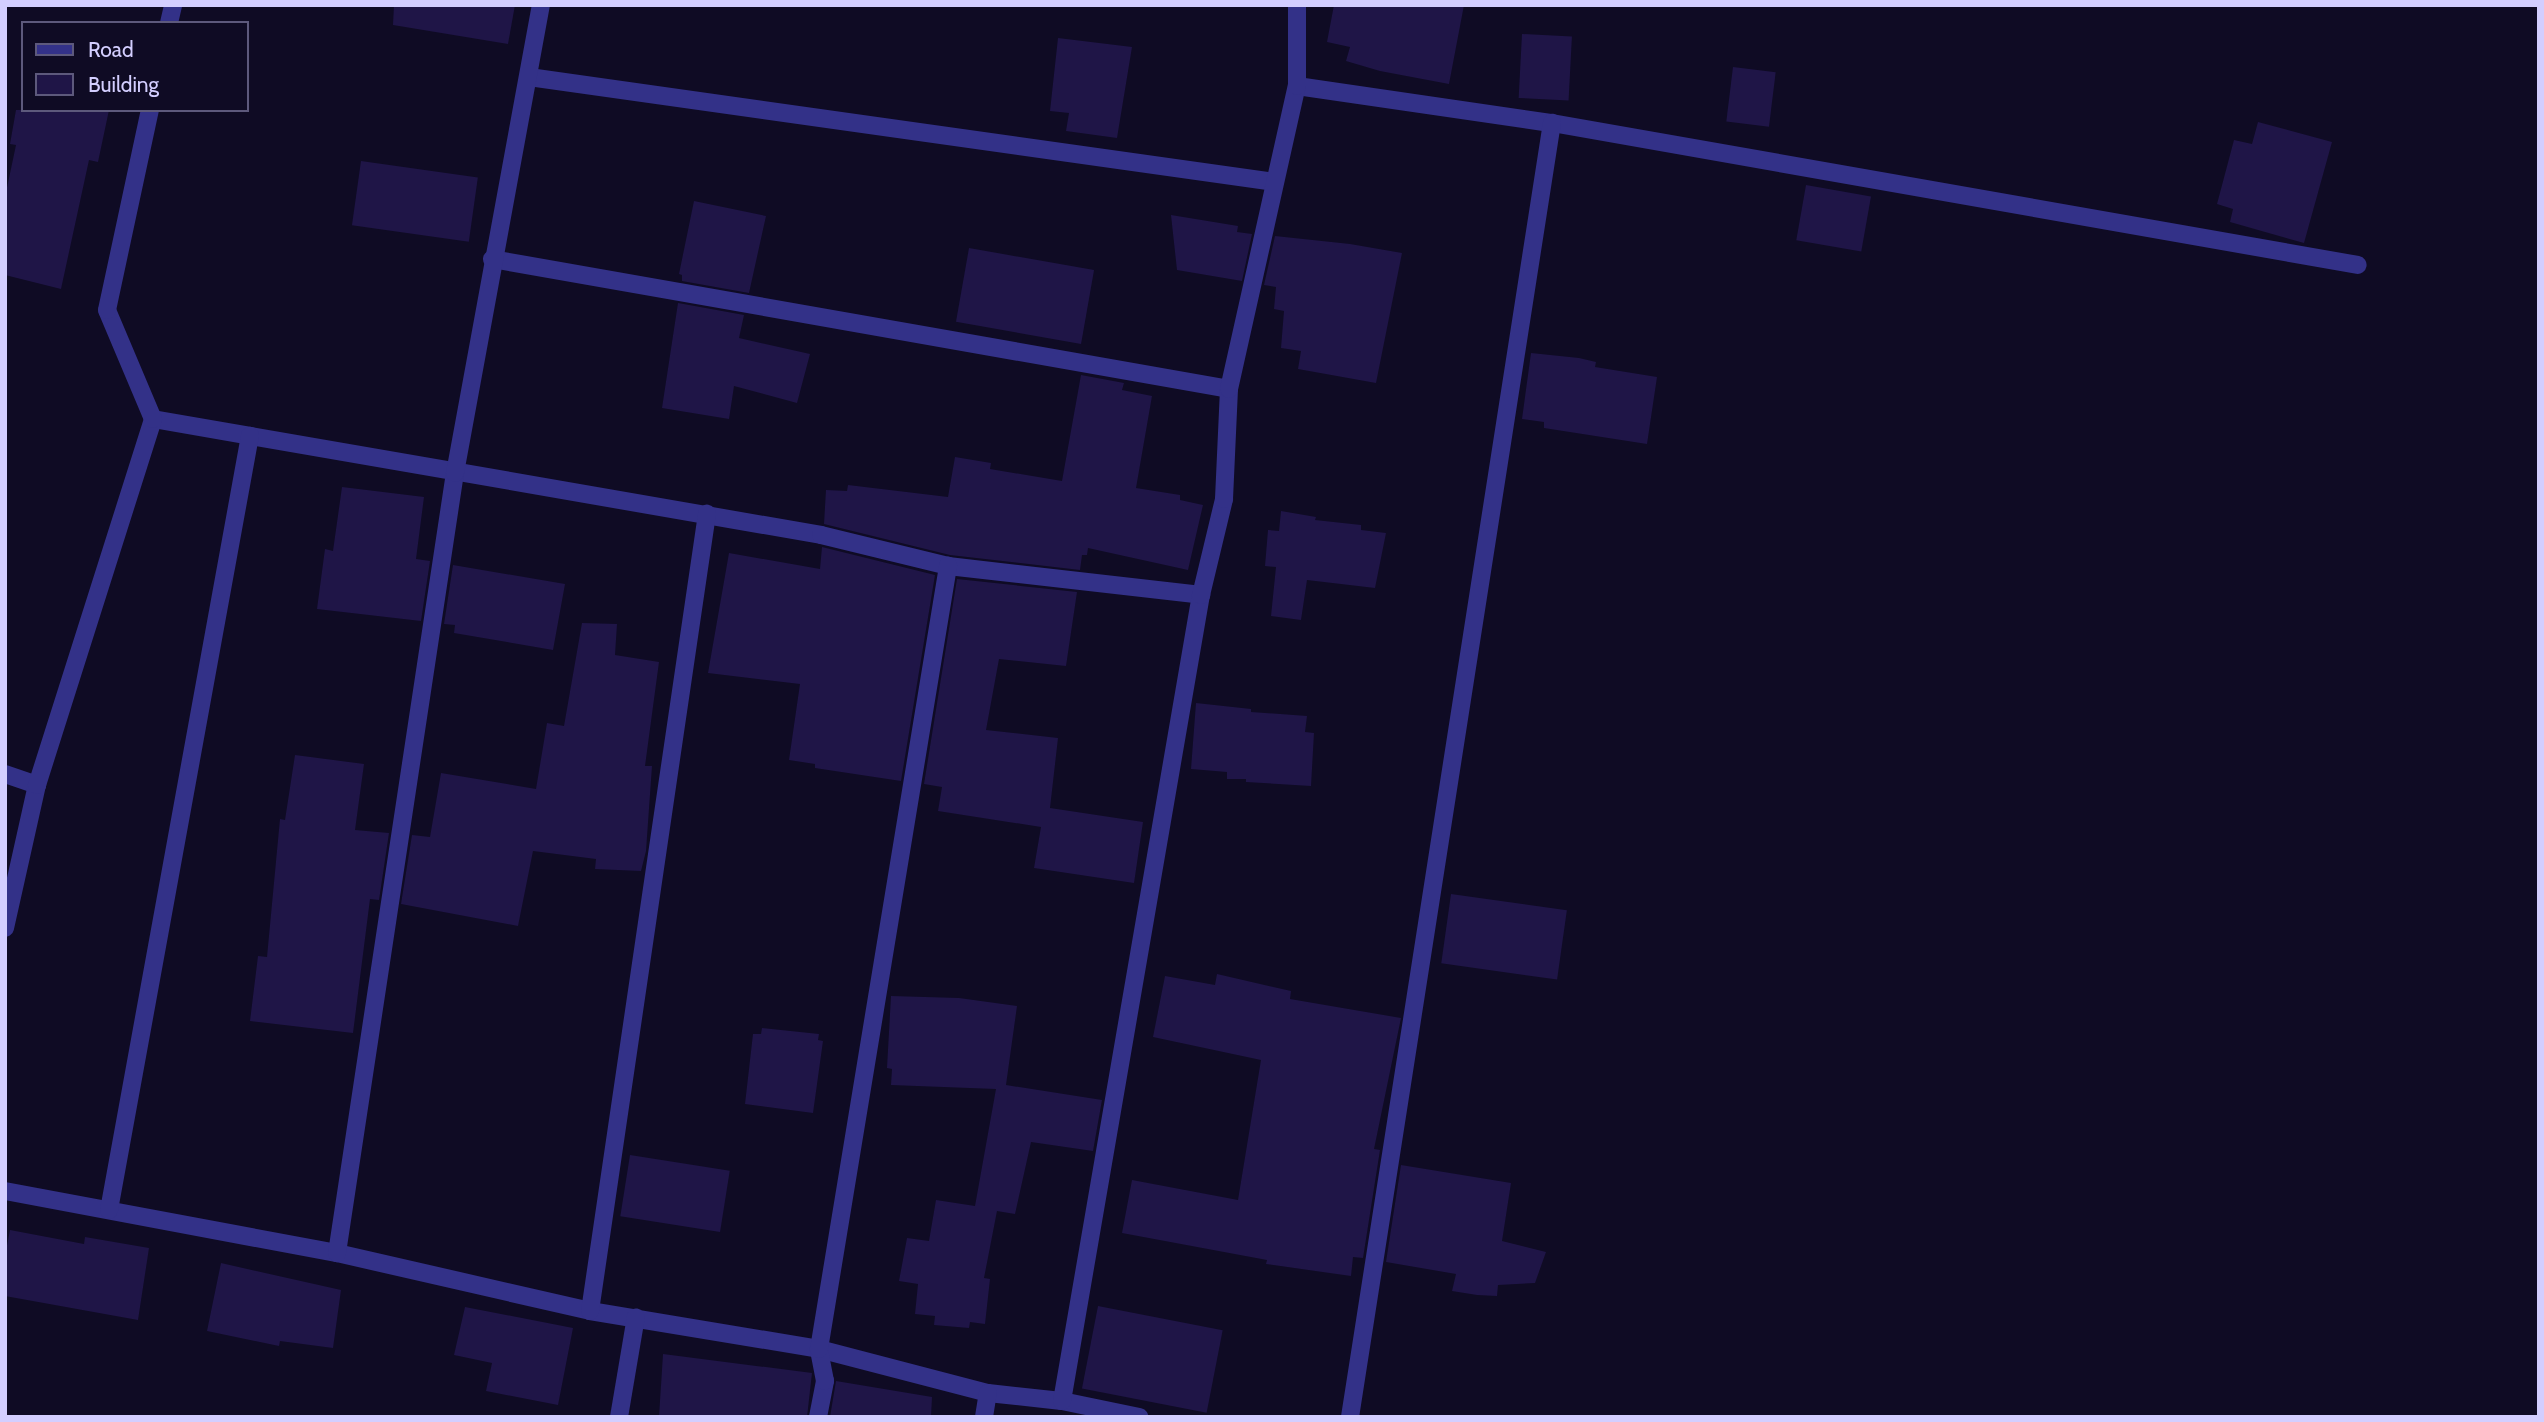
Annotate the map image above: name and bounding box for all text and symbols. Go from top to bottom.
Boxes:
legend [21,21,248,112]
text: Road [88,37,134,62]
text: Building [88,72,159,97]

